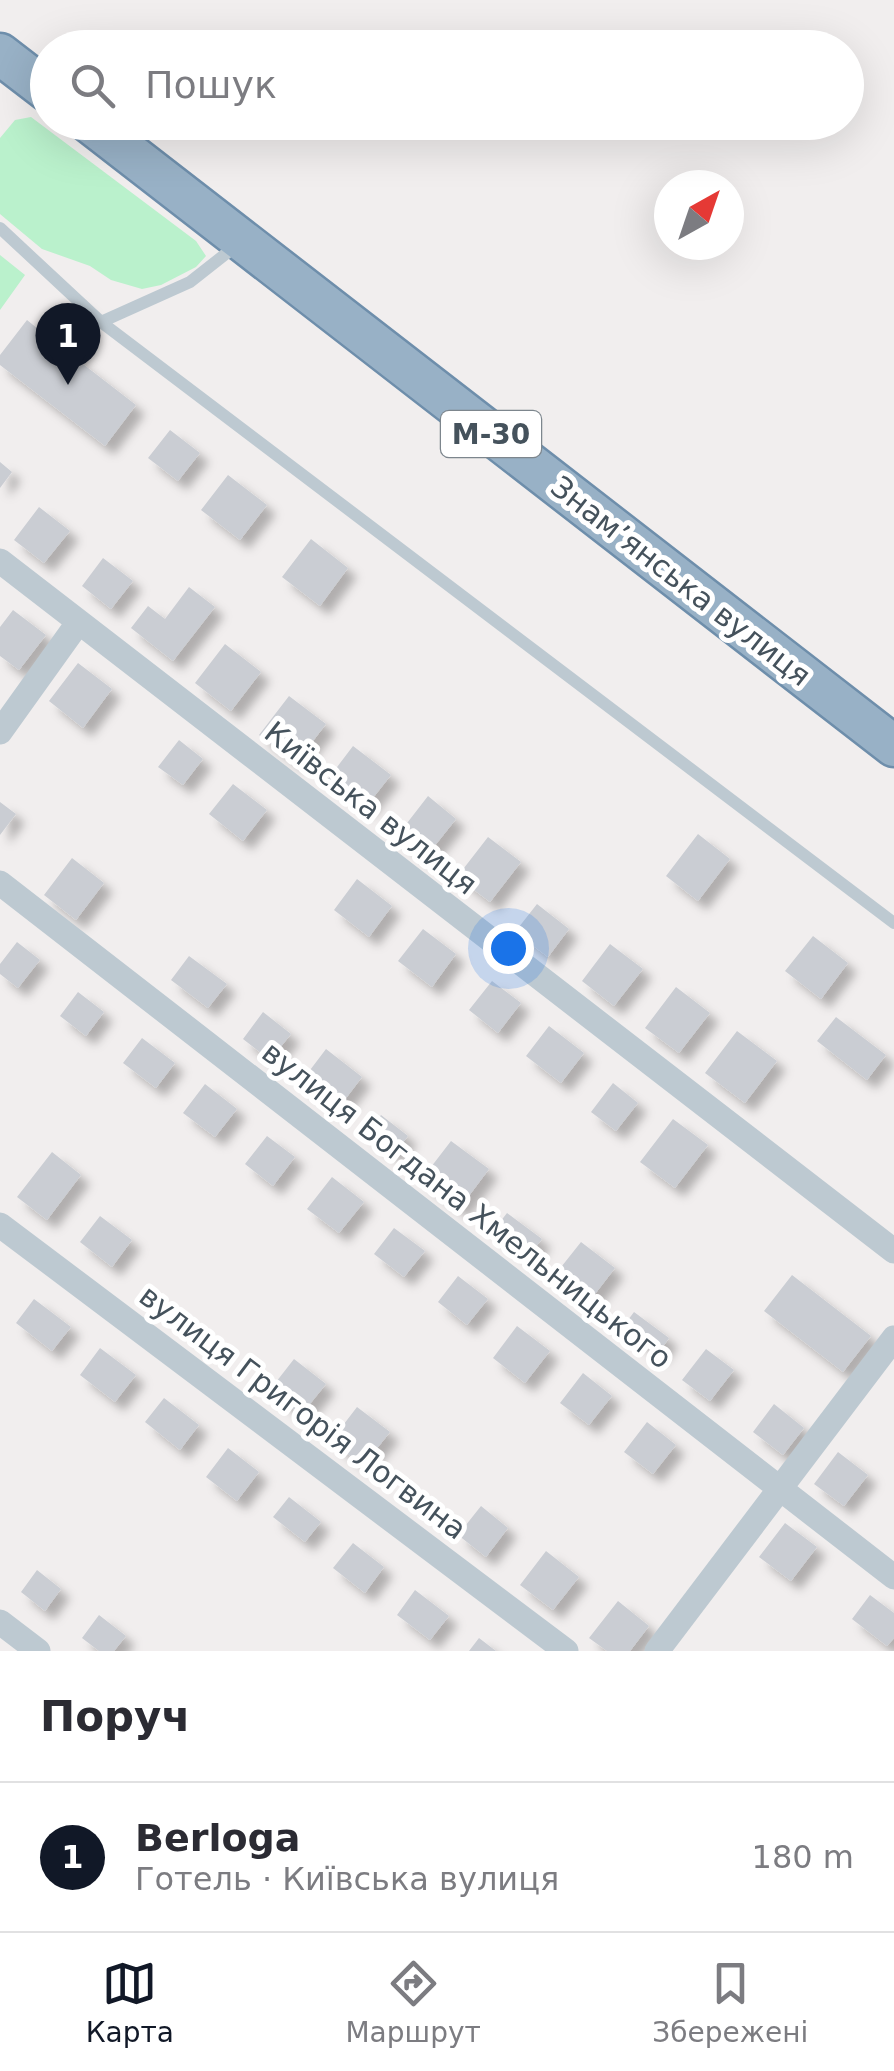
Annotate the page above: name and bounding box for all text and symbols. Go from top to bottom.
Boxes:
search box [30,30,864,140]
icon: search [65,58,120,113]
text: Пошук [145,63,277,107]
north arrow [654,170,744,260]
pin: 1 [36,302,100,385]
road number: М-30 [441,411,541,457]
street label: Знамʼянська вулиця [544,469,818,693]
street label: Київська вулиця [258,714,484,902]
your location [483,923,534,974]
street label: вулиця Богдана Хмельницького [255,1034,679,1376]
street label: вулиця Григорія Логвина [133,1278,473,1546]
text: Поруч [40,1692,190,1741]
text: Berloga [135,1816,300,1860]
text: 1 [61,1838,84,1876]
text: 180 m [752,1838,854,1876]
text: Готель · Київська вулиця [135,1860,559,1898]
tab: Карта [86,1956,174,2049]
tab: Маршрут [345,1956,481,2049]
tab: Збережені [652,1956,808,2049]

